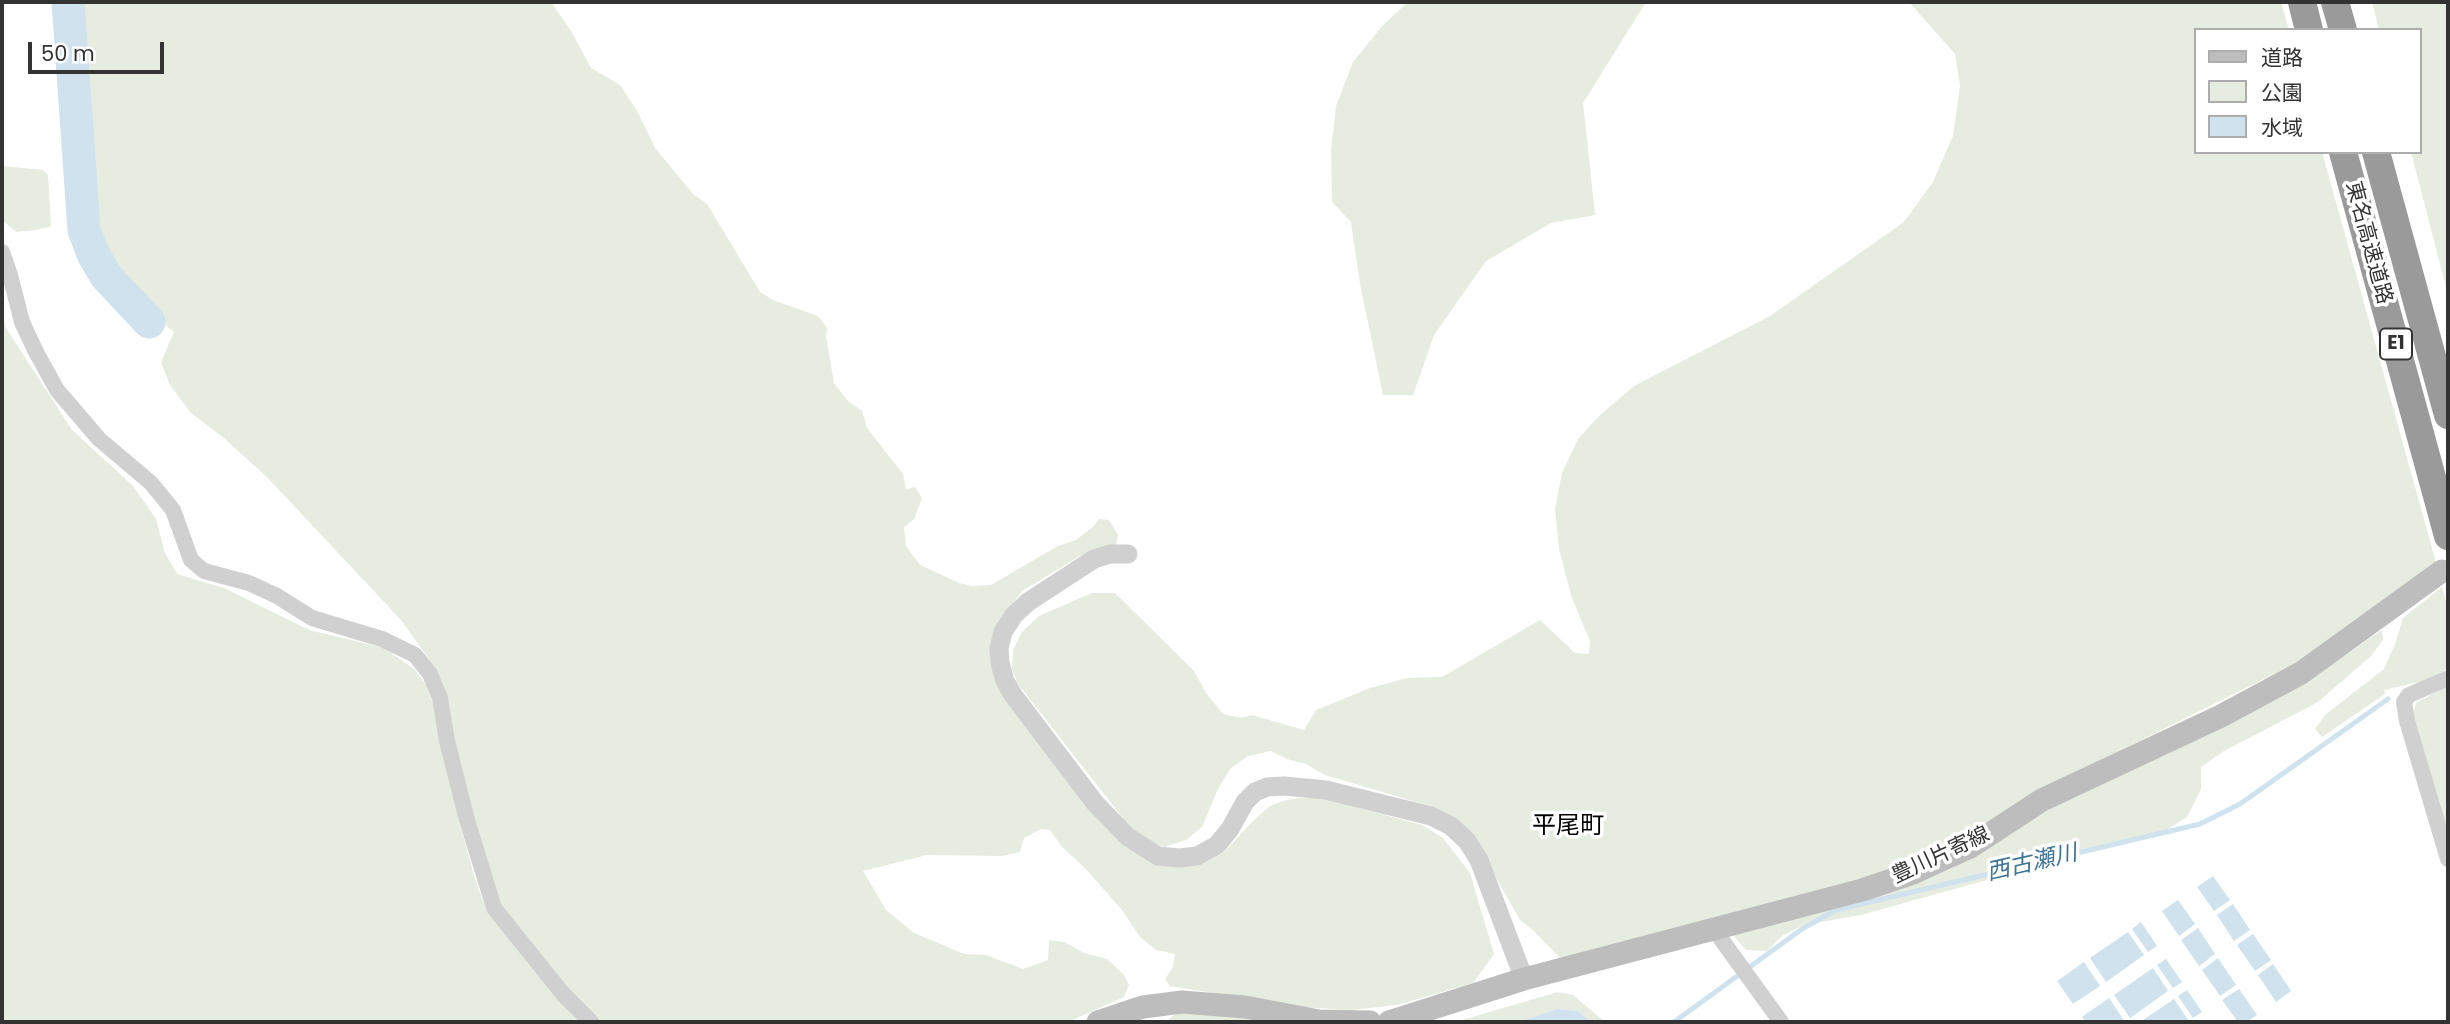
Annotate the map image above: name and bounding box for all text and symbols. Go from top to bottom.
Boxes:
scale bar [32,28,168,72]
legend [2194,28,2422,154]
text: 50 m [41,39,95,68]
text: 道路 [2261,43,2303,72]
text: 公園 [2261,78,2303,107]
text: 水域 [2261,113,2303,142]
street label: 東名高速道路 [2340,179,2396,307]
road number: E1 [2380,328,2412,360]
district label: 平尾町 [1532,813,1604,841]
street label: 豊川片寄線 [1888,822,1994,890]
water label: 西古瀬川 [1984,840,2080,888]

